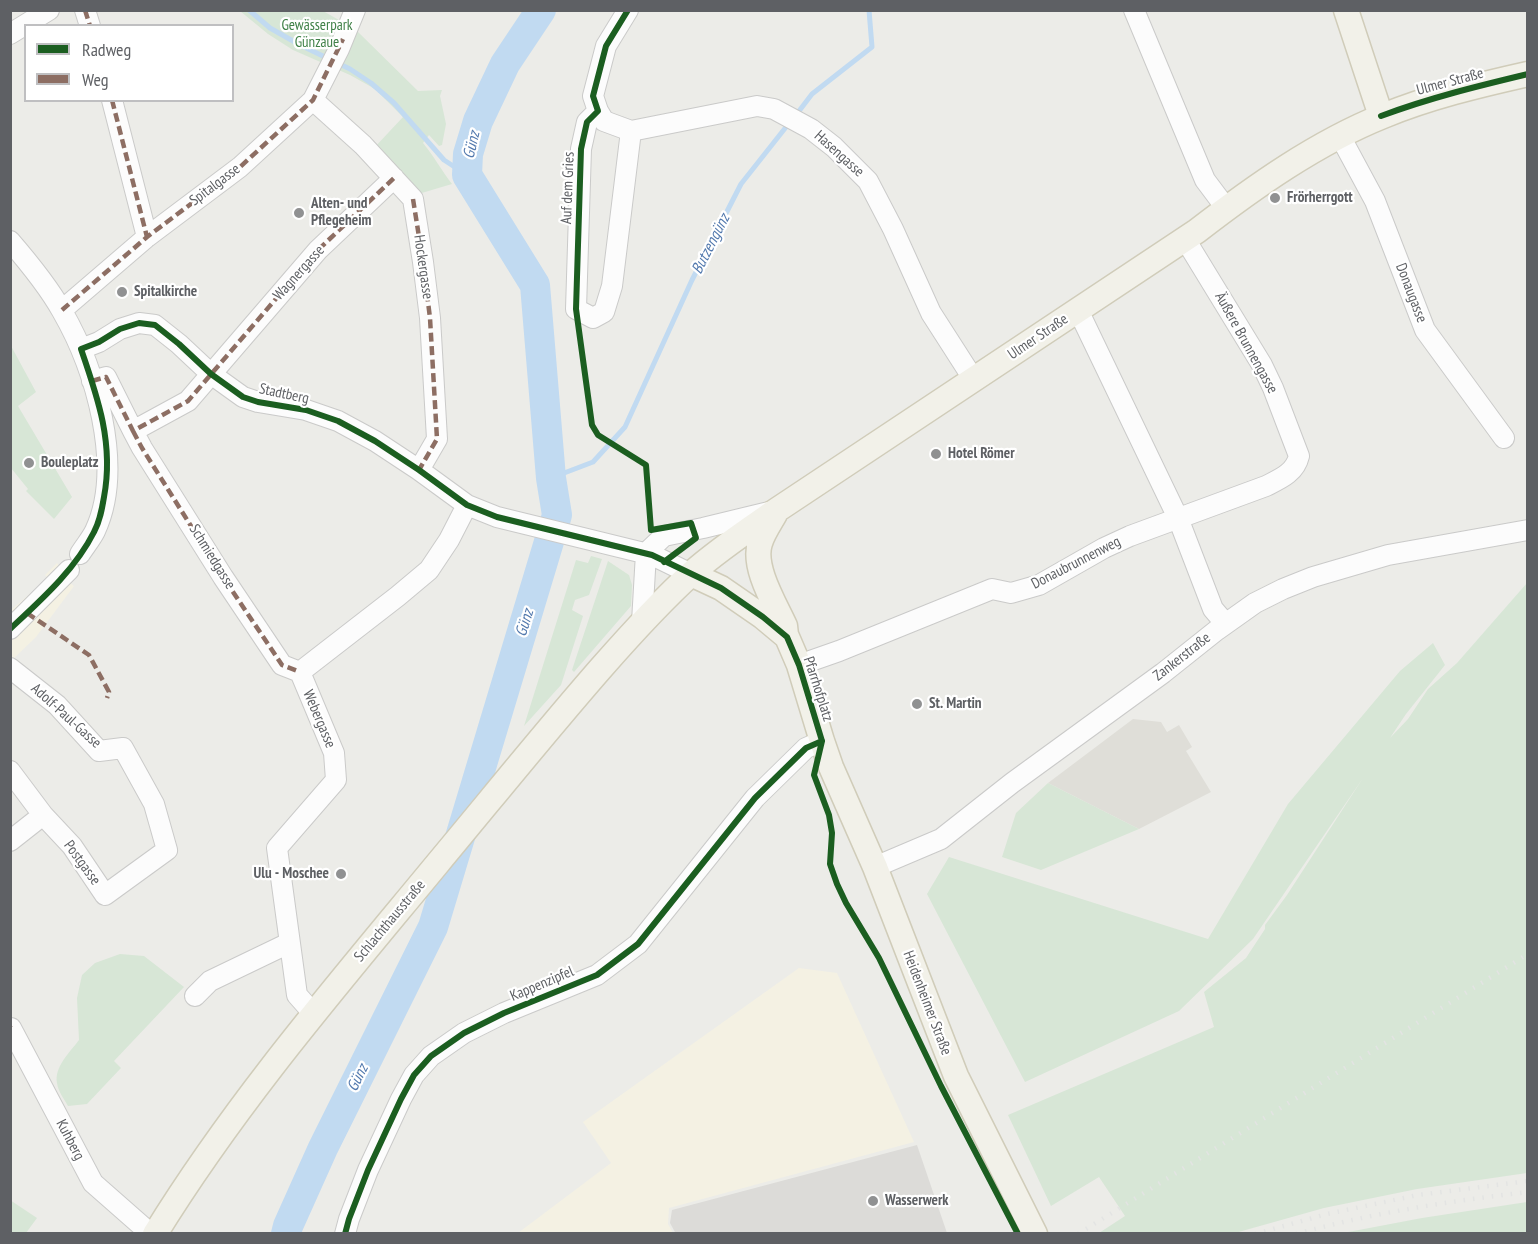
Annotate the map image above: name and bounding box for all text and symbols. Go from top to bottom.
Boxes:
park label: Gewässerpark Günzaue [281,17,353,52]
legend [24,24,234,102]
text: Radweg [82,38,131,61]
street label: Ulmer Straße [1414,64,1486,100]
text: Weg [82,68,109,91]
street label: Hasengasse [810,127,868,181]
water label: Günz [460,129,484,161]
street label: Auf dem Gries [558,152,578,224]
street label: Spitalgasse [186,160,244,210]
place label: Frörherrgott [1287,189,1353,207]
marker: Frörherrgott [1268,191,1282,205]
place label: Alten- und Pflegeheim [311,195,371,230]
marker: Alten- und Pflegeheim [292,206,306,220]
water label: Butzengünz [688,211,734,277]
street label: Hockergasse [410,234,436,300]
street label: Wagnergasse [270,242,328,304]
street label: Donaugasse [1391,261,1431,325]
place label: Spitalkirche [134,283,197,301]
marker: Spitalkirche [115,285,129,299]
street label: Äußere Brunnengasse [1211,289,1281,397]
street label: Ulmer Straße [1004,310,1072,364]
street label: Stadtberg [257,380,311,408]
place label: Hotel Römer [948,445,1015,463]
marker: Hotel Römer [929,447,943,461]
place label: Bouleplatz [41,454,98,472]
marker: Bouleplatz [22,456,36,470]
street label: Schmiedgasse [185,521,239,593]
street label: Donaubrunnenweg [1028,533,1124,593]
water label: Günz [512,607,538,639]
street label: Zankerstraße [1150,629,1214,685]
street label: Pfarrhofplatz [799,654,837,724]
street label: Adolf-Paul-Gasse [27,680,105,752]
street label: Webergasse [299,687,339,751]
place label: St. Martin [929,695,982,713]
marker: St. Martin [910,697,924,711]
street label: Postgasse [60,837,104,889]
place label: Ulu - Moschee [254,865,329,883]
marker: Ulu - Moschee [334,867,348,881]
street label: Schlachthausstraße [351,877,429,965]
street label: Heidenheimer Straße [899,948,955,1058]
street label: Kappenzipfel [507,963,577,1005]
water label: Günz [343,1061,373,1095]
street label: Kuhberg [52,1117,88,1163]
place label: Wasserwerk [885,1192,948,1210]
marker: Wasserwerk [866,1194,880,1208]

